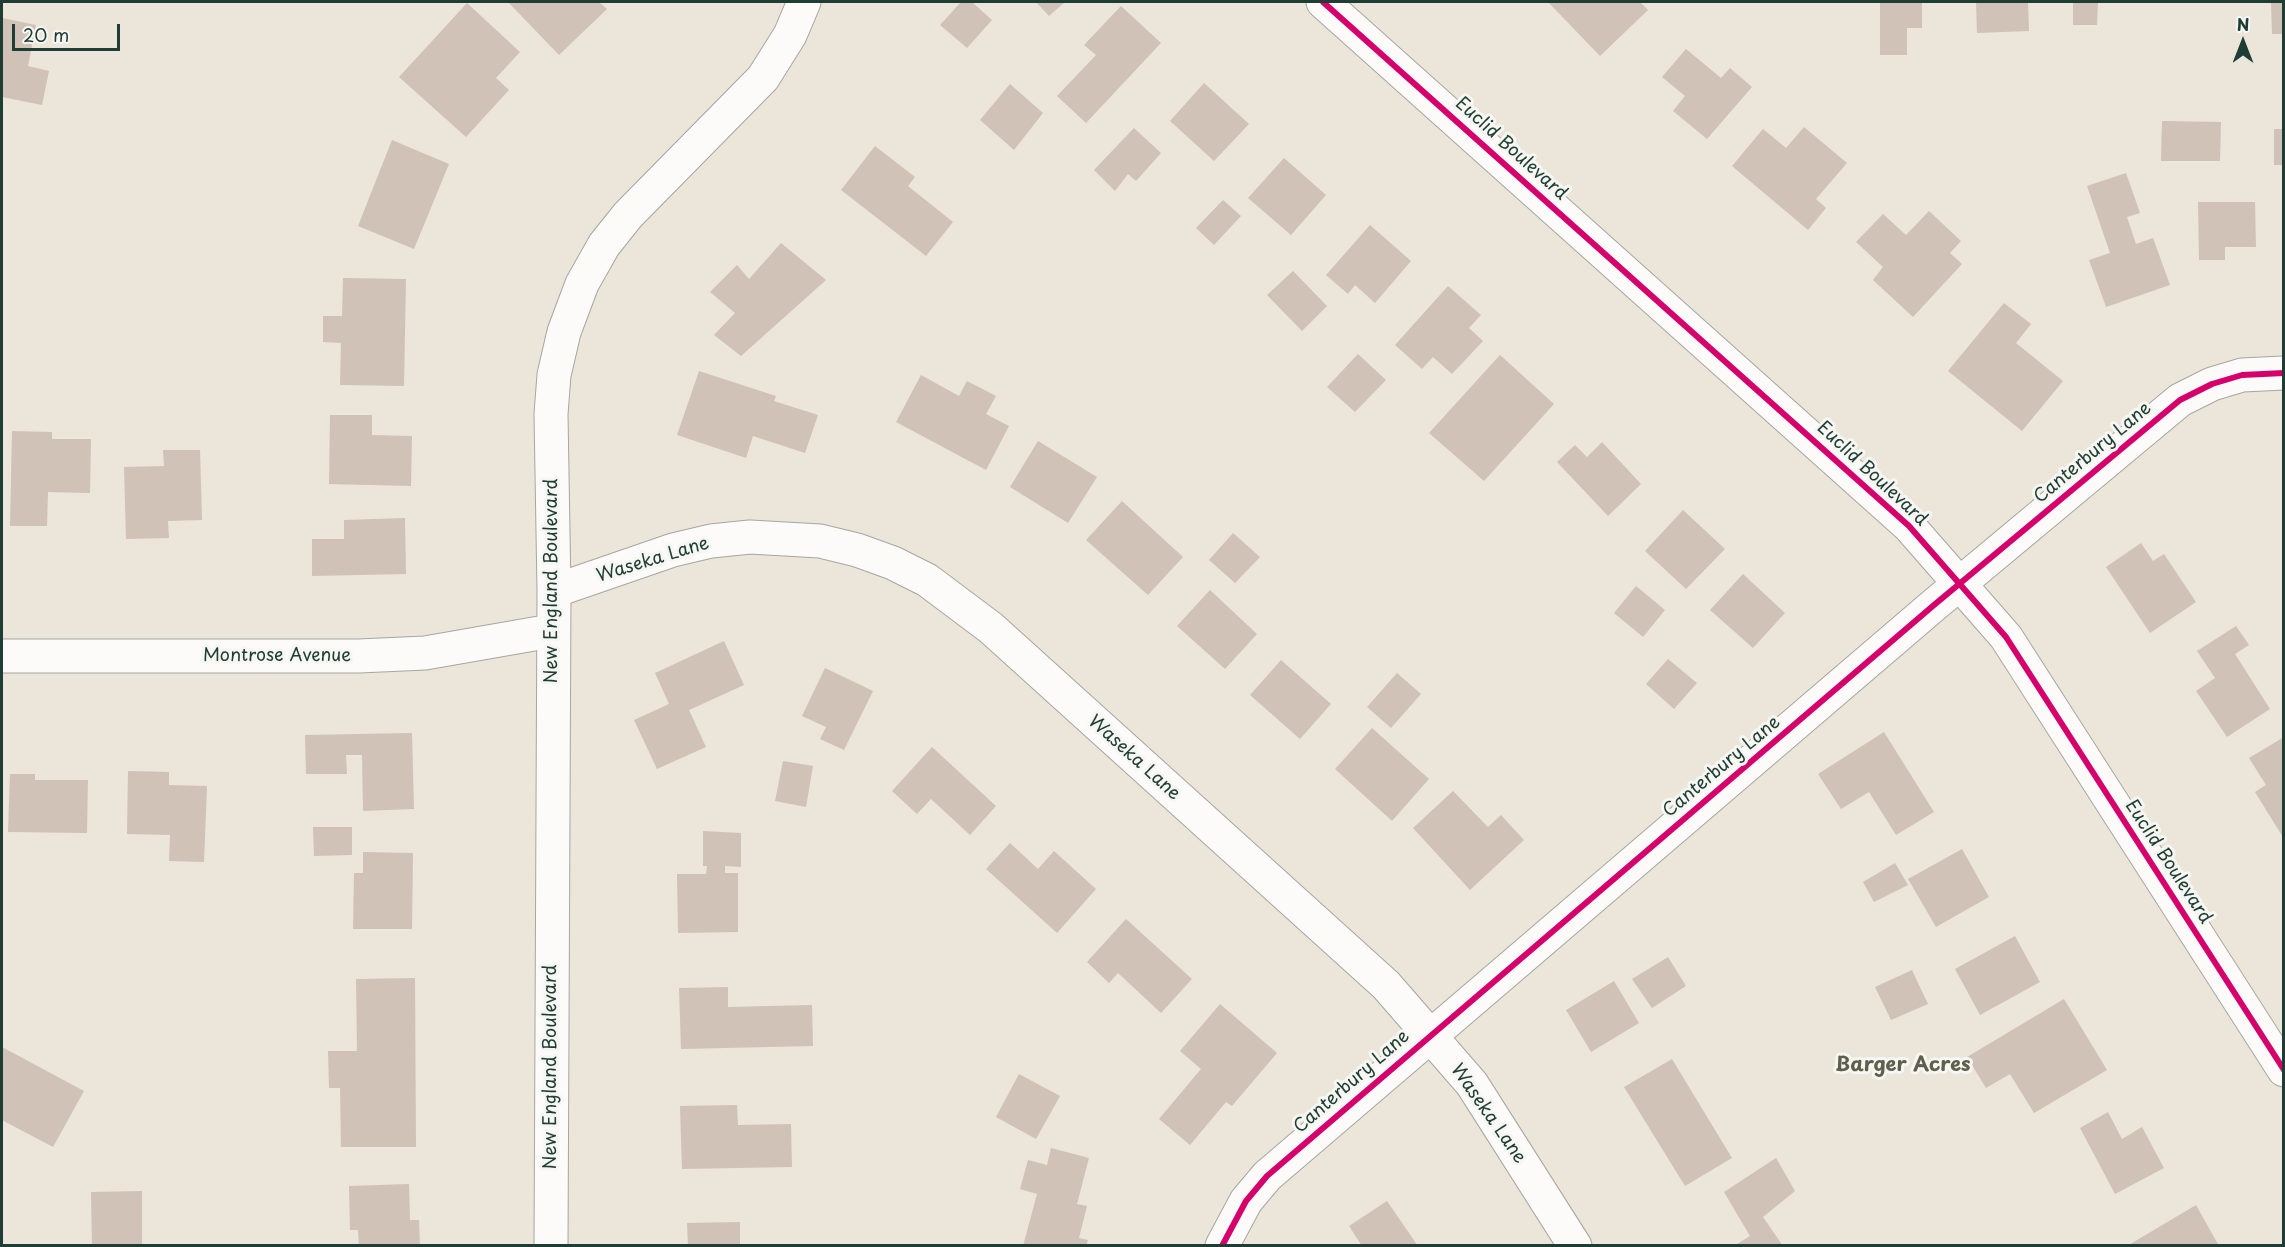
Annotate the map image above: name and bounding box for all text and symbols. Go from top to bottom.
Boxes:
scale bar [15,12,123,50]
north arrow [2213,12,2273,72]
text: N [2237,12,2249,36]
text: 20 m [23,21,69,48]
street label: Euclid Boulevard [1451,93,1571,205]
street label: Canterbury Lane [2030,398,2156,508]
street label: Euclid Boulevard [1812,417,1932,531]
street label: New England Boulevard [541,478,563,684]
street label: Waseka Lane [594,533,712,587]
street label: Montrose Avenue [203,645,351,667]
street label: Waseka Lane [1083,711,1185,805]
street label: Canterbury Lane [1659,712,1785,822]
street label: Euclid Boulevard [2120,796,2216,928]
street label: New England Boulevard [540,964,562,1170]
street label: Canterbury Lane [1290,1026,1414,1138]
district label: Barger Acres [1835,1053,1971,1077]
street label: Waseka Lane [1446,1060,1530,1168]

